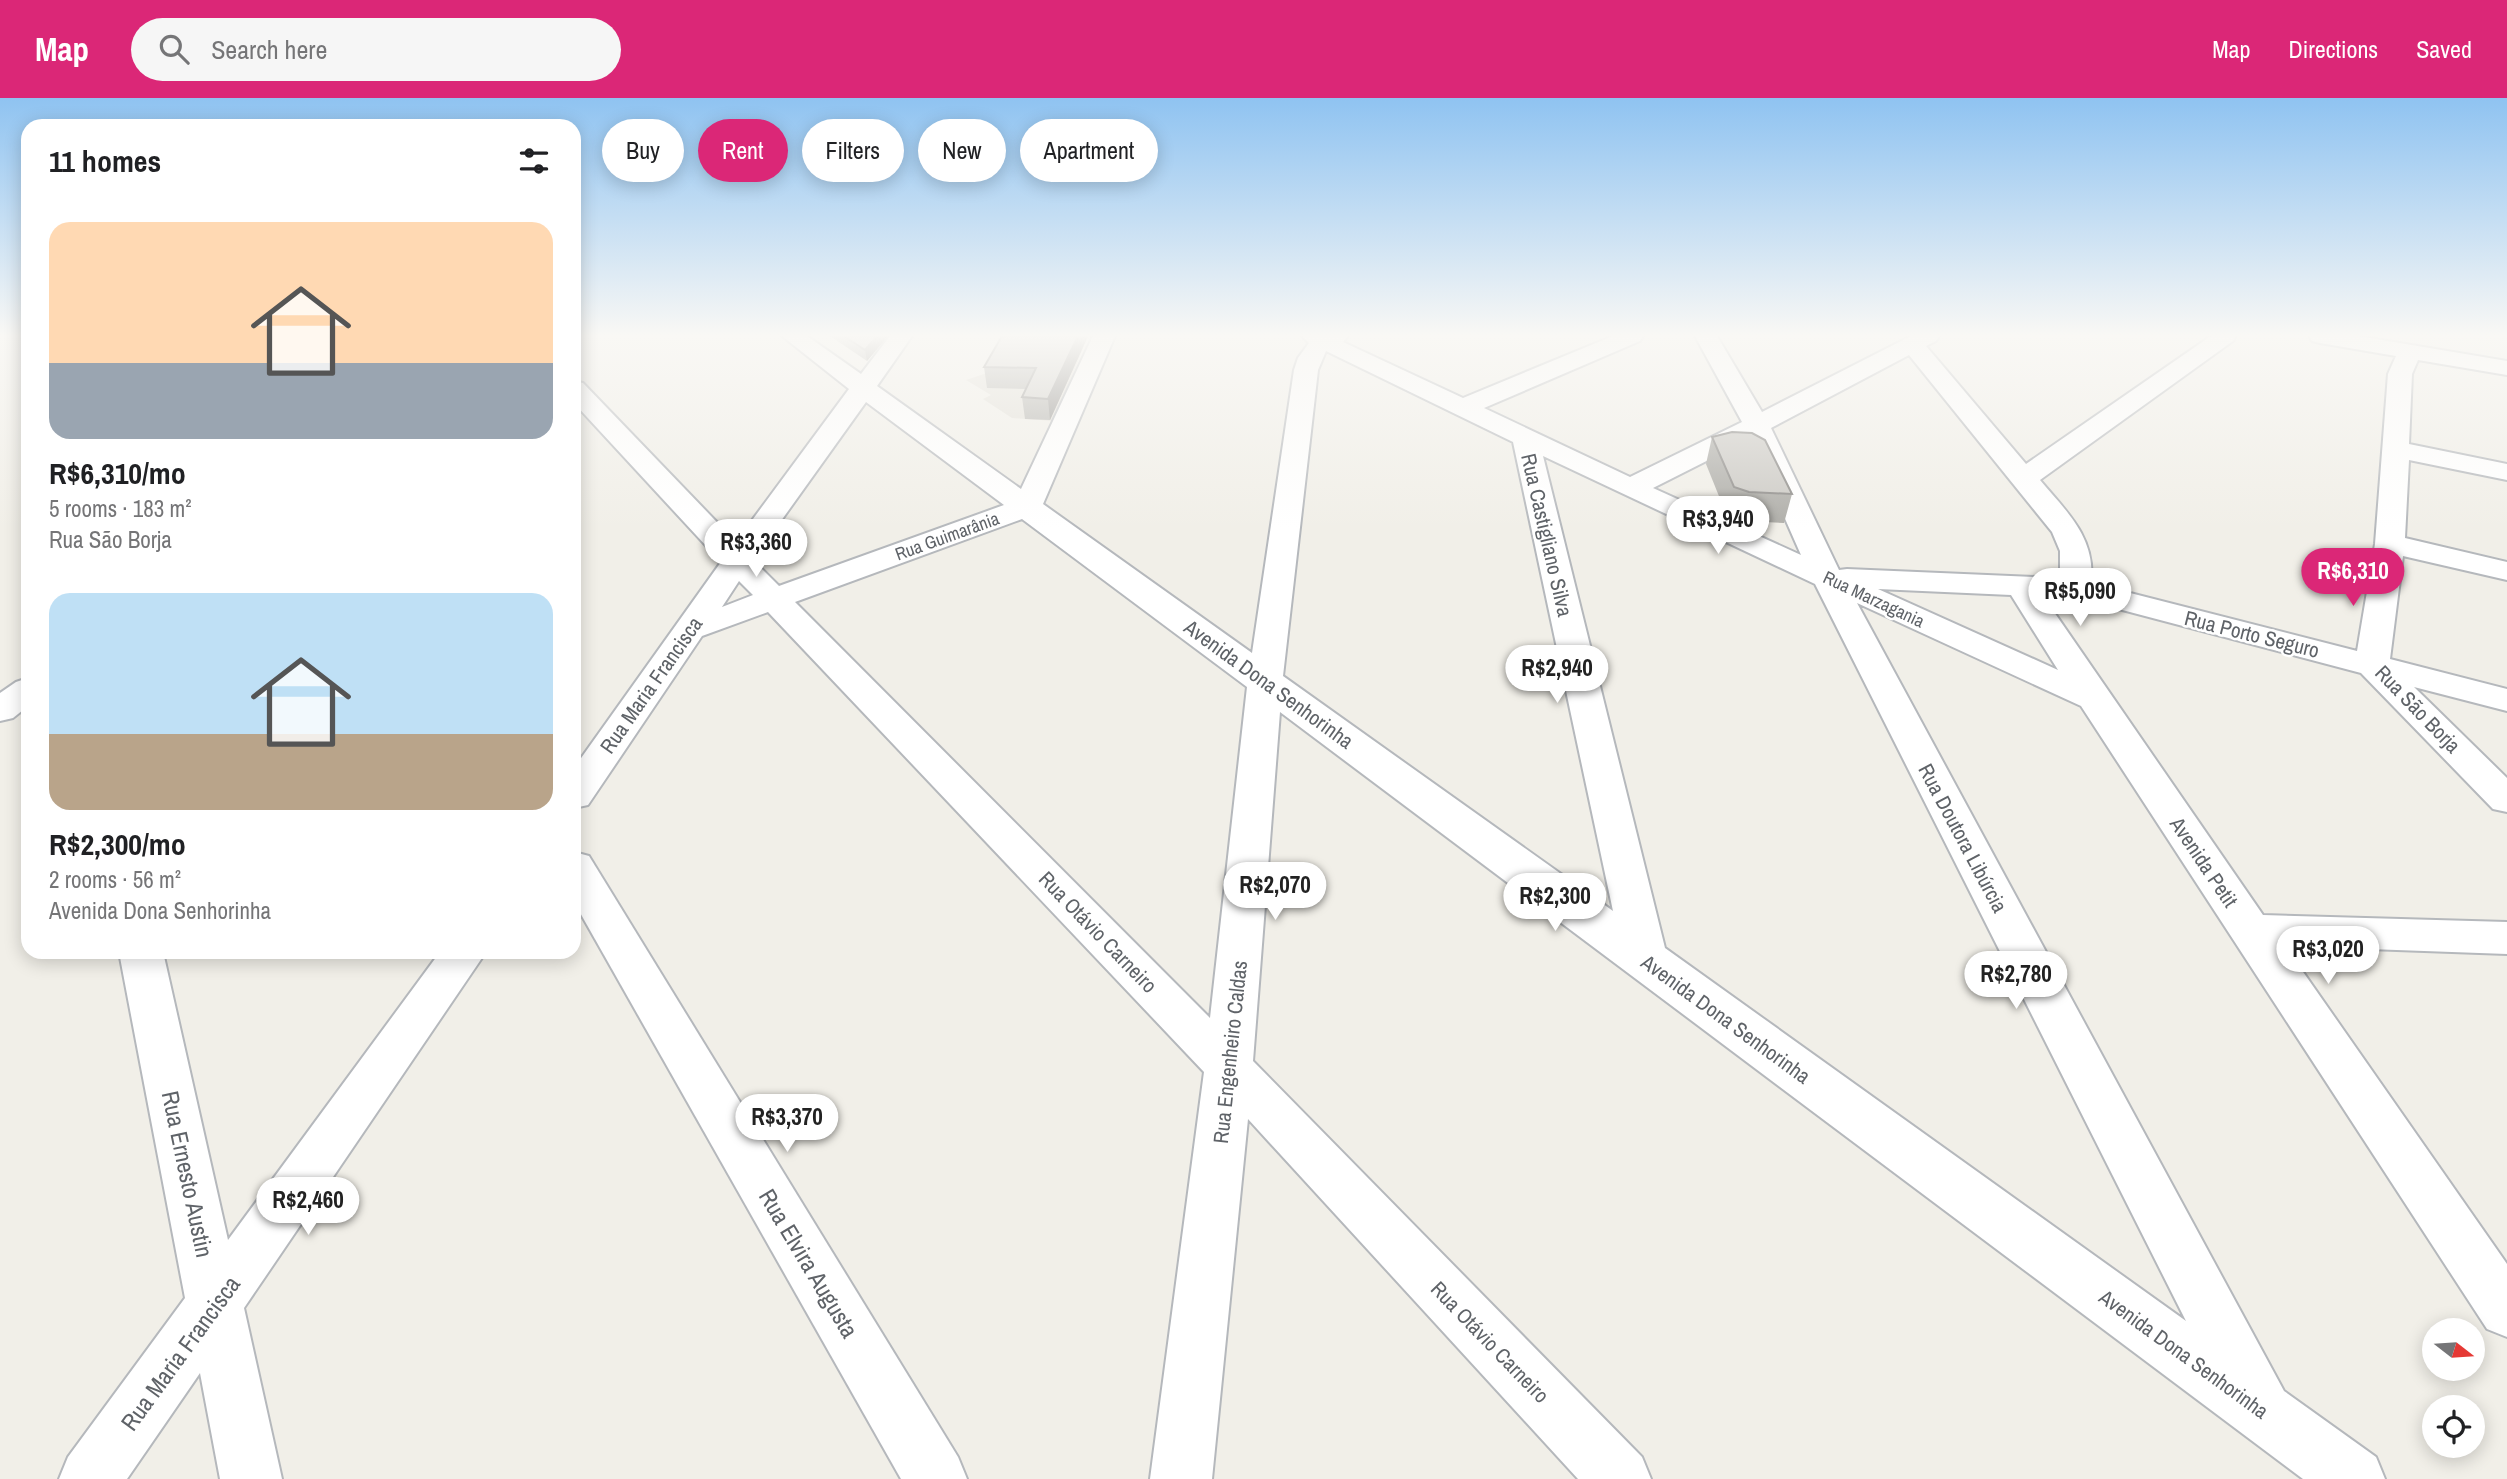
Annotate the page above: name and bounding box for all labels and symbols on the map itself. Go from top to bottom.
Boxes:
street label: Rua Castigliano Silva [1514,451,1580,620]
pin: R$3,940 [1653,496,1783,556]
street label: Rua Guimarânia [891,506,1003,566]
pin: R$3,360 [691,519,821,579]
pin: R$6,310 [2288,548,2418,608]
street label: Rua Marzagania [1819,565,1929,633]
pin: R$5,090 [2015,568,2145,628]
street label: Rua Porto Seguro [2182,603,2322,665]
street label: Rua Maria Francisca [593,610,709,759]
street label: Avenida Dona Senhorinha [1178,612,1360,756]
pin: R$2,940 [1492,646,1622,705]
street label: Rua São Borja [2369,659,2468,760]
street label: Rua Doutora Libúrcia [1912,759,2015,918]
street label: Avenida Petit [2163,810,2245,913]
pin: R$2,070 [1210,862,1340,922]
street label: Rua Otávio Carneiro [1032,865,1164,999]
pin: R$2,300 [1490,874,1620,933]
pin: R$3,020 [2263,926,2393,986]
street label: Avenida Dona Senhorinha [1635,947,1817,1091]
pin: R$2,780 [1951,951,2081,1011]
street label: Rua Engenheiro Caldas [1206,959,1254,1145]
street label: Rua Ernesto Austin [155,1088,221,1260]
pin: R$3,370 [722,1094,852,1154]
pin: R$2,460 [243,1178,373,1237]
street label: Rua Elvira Augusta [752,1183,866,1343]
street label: Rua Maria Francisca [113,1269,247,1437]
street label: Rua Otávio Carneiro [1424,1275,1556,1409]
street label: Avenida Dona Senhorinha [2093,1282,2275,1426]
north arrow [2422,1318,2485,1381]

